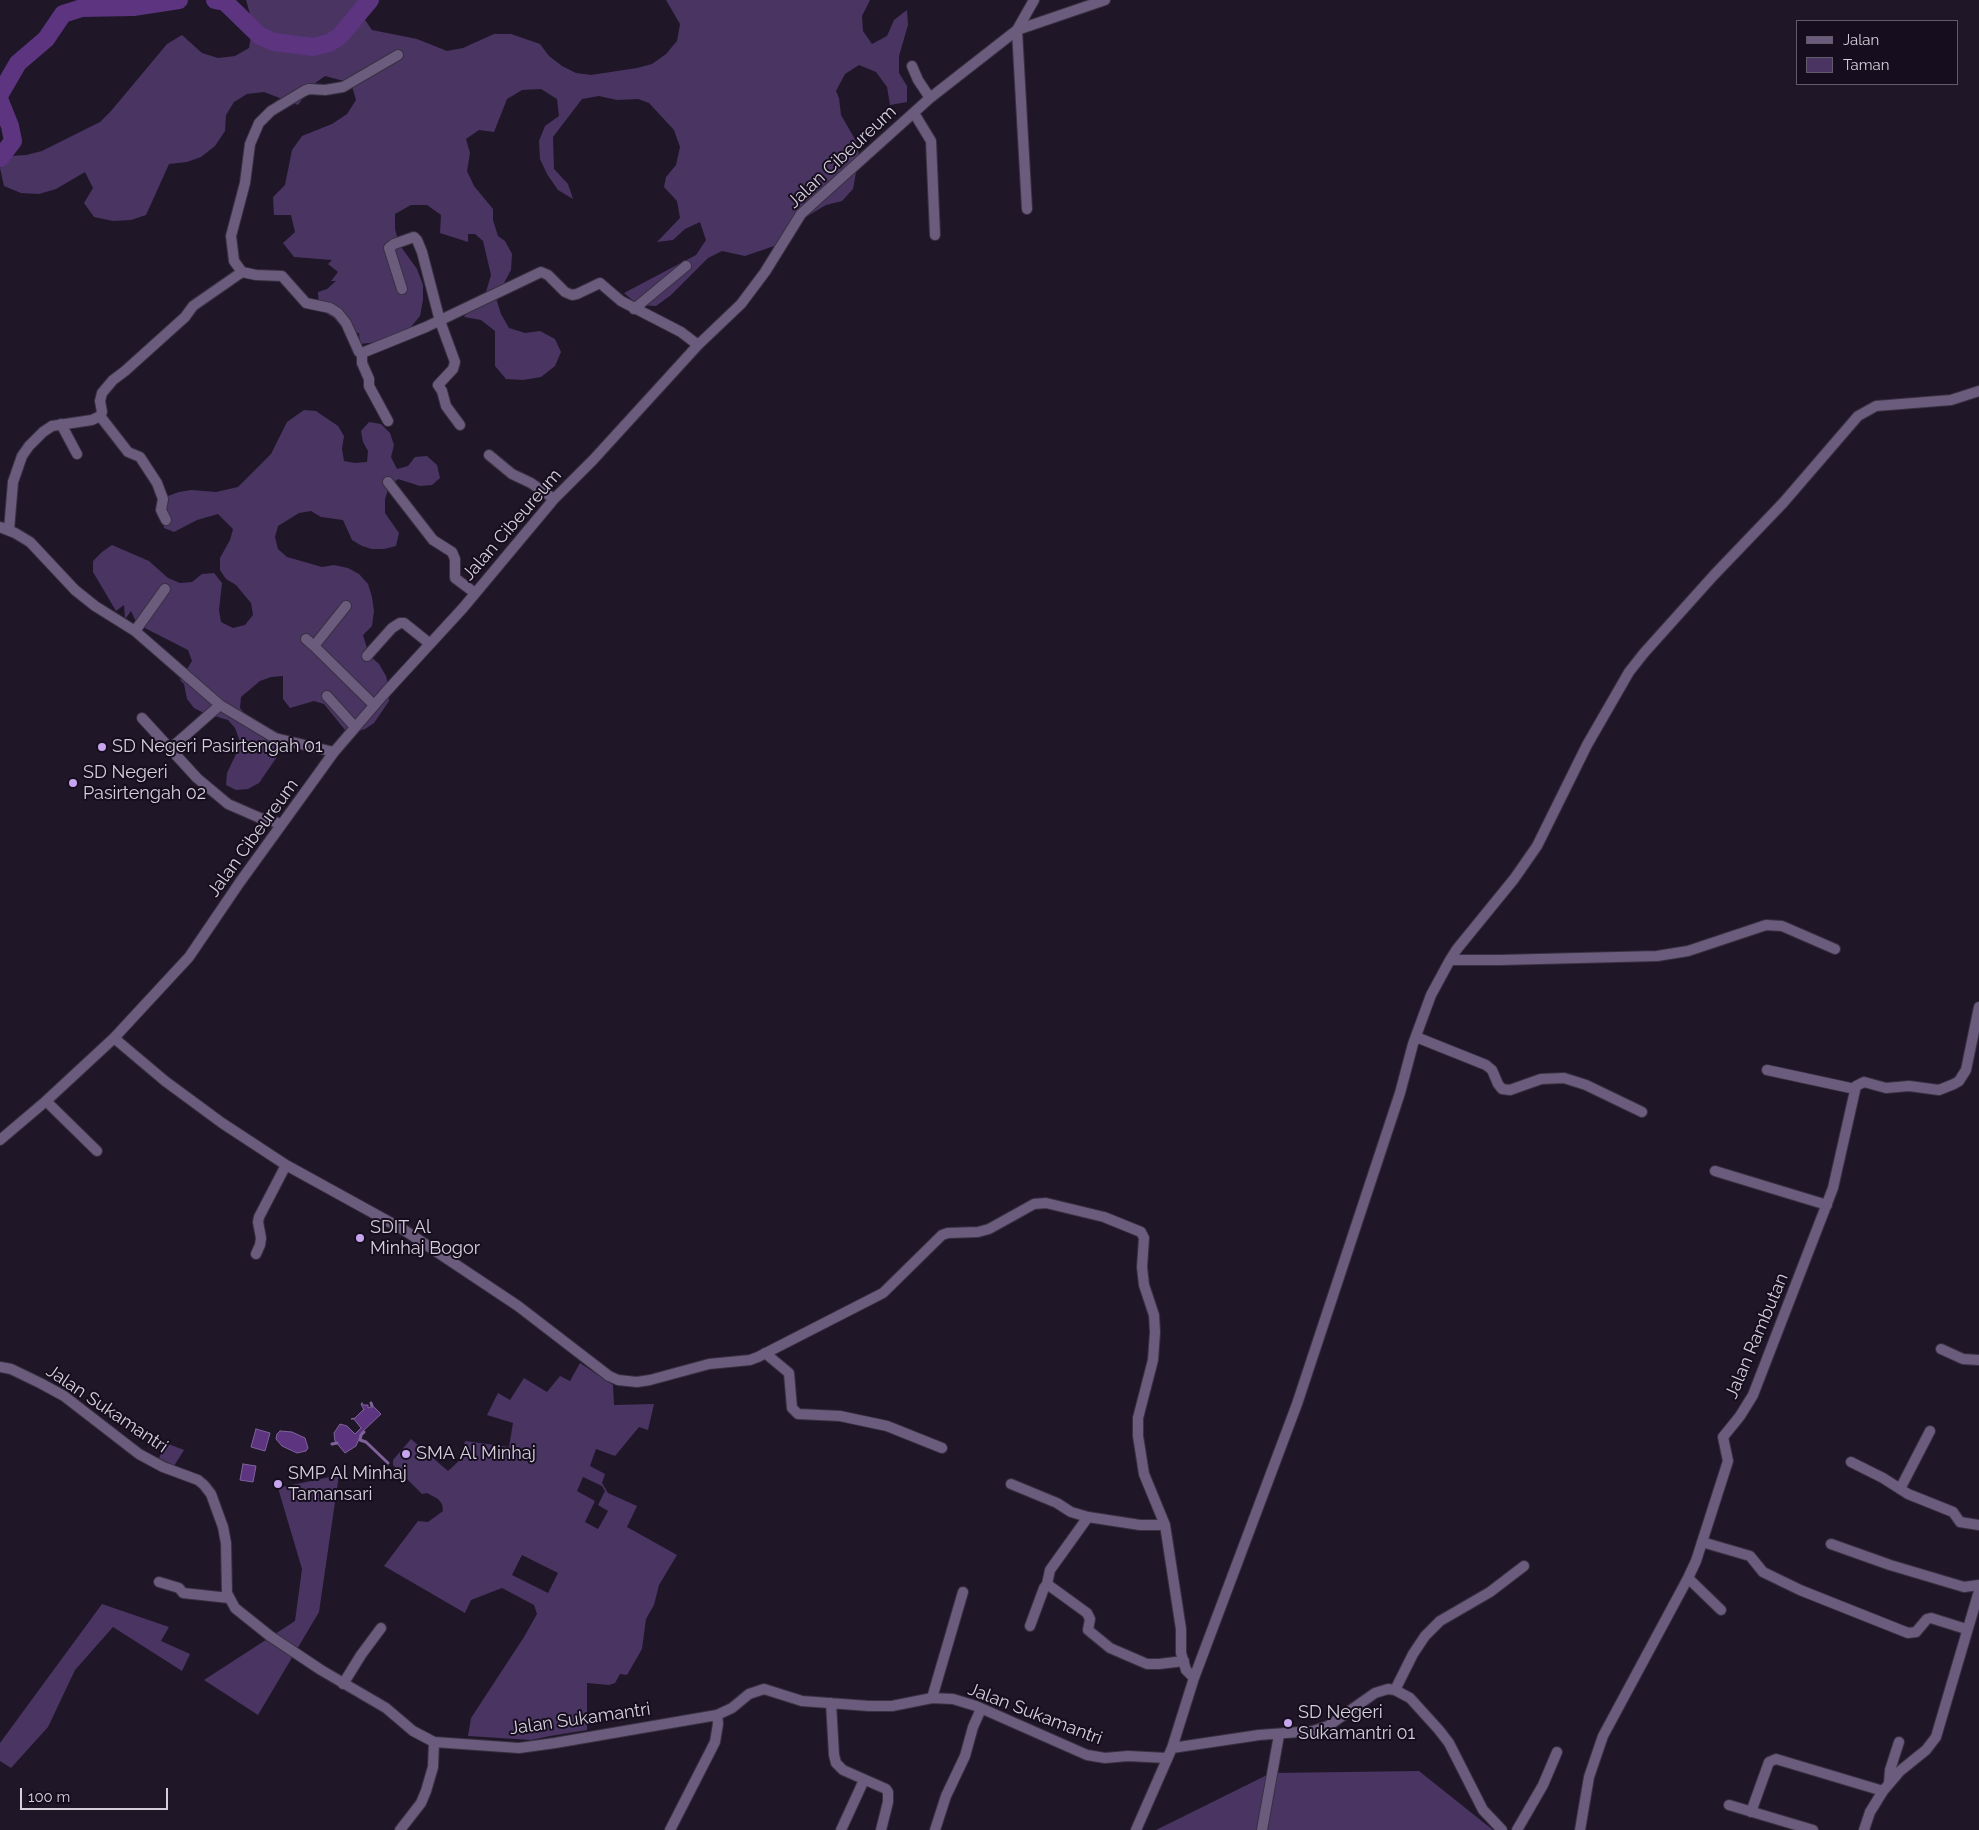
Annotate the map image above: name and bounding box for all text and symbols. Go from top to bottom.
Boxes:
legend [1796,20,1959,85]
text: Jalan [1843,31,1879,49]
text: Taman [1843,56,1889,74]
street label: Jalan Cibeureum [783,101,901,213]
street label: Jalan Cibeureum [458,465,566,585]
place label: SD Negeri Pasirtengah 01 [112,736,323,758]
marker: SD Negeri Pasirtengah 01 [96,741,108,753]
place label: SD Negeri Pasirtengah 02 [83,762,206,804]
street label: Jalan Cibeureum [203,775,303,901]
marker: SD Negeri Pasirtengah 02 [67,777,79,789]
place label: SDIT Al Minhaj Bogor [370,1217,480,1260]
marker: SDIT Al Minhaj Bogor [354,1232,366,1244]
street label: Jalan Rambutan [1721,1270,1793,1402]
street label: Jalan Sukamantri [42,1360,172,1458]
place label: SMA Al Minhaj [416,1443,536,1465]
marker: SMA Al Minhaj [400,1448,412,1460]
place label: SMP Al Minhaj Tamansari [288,1463,407,1506]
marker: SMP Al Minhaj Tamansari [272,1478,284,1490]
street label: Jalan Sukamantri [965,1678,1105,1750]
street label: Jalan Sukamantri [508,1698,652,1740]
place label: SD Negeri Sukamantri 01 [1298,1702,1415,1745]
marker: SD Negeri Sukamantri 01 [1282,1717,1294,1729]
scale bar [22,1778,170,1810]
text: 100 m [28,1788,70,1806]

